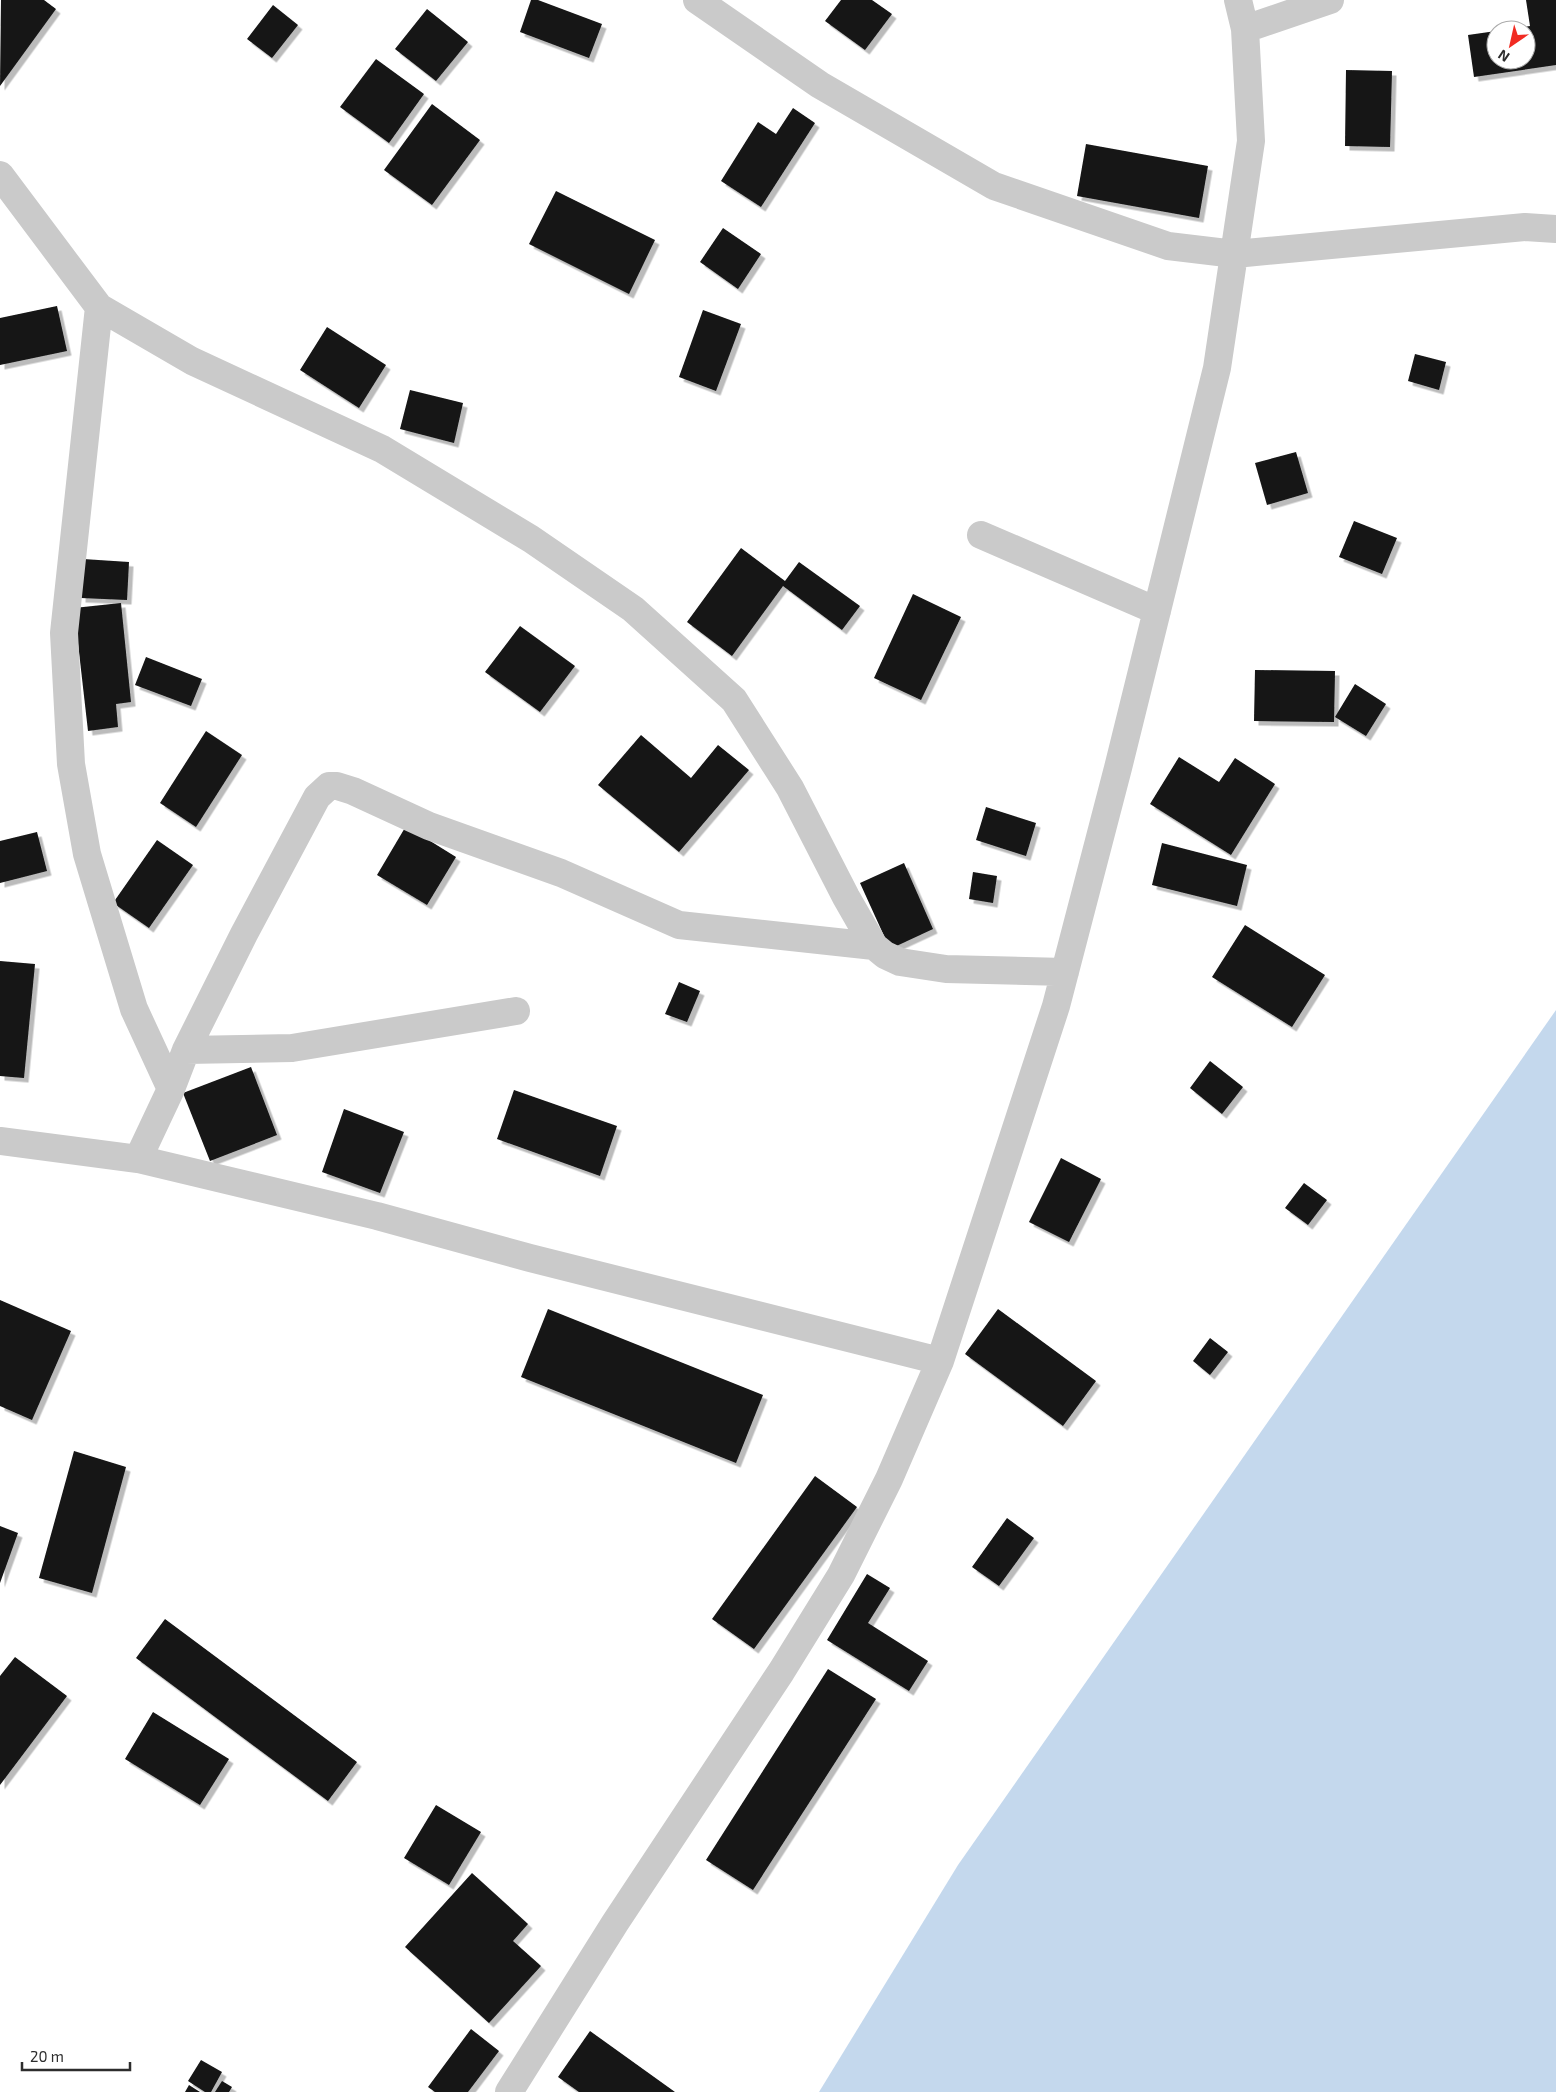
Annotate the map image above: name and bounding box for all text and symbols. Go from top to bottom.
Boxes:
north arrow [1486,20,1536,70]
text: N [1495,46,1512,66]
scale bar [22,2040,130,2072]
text: 20 m [30,2047,64,2065]

